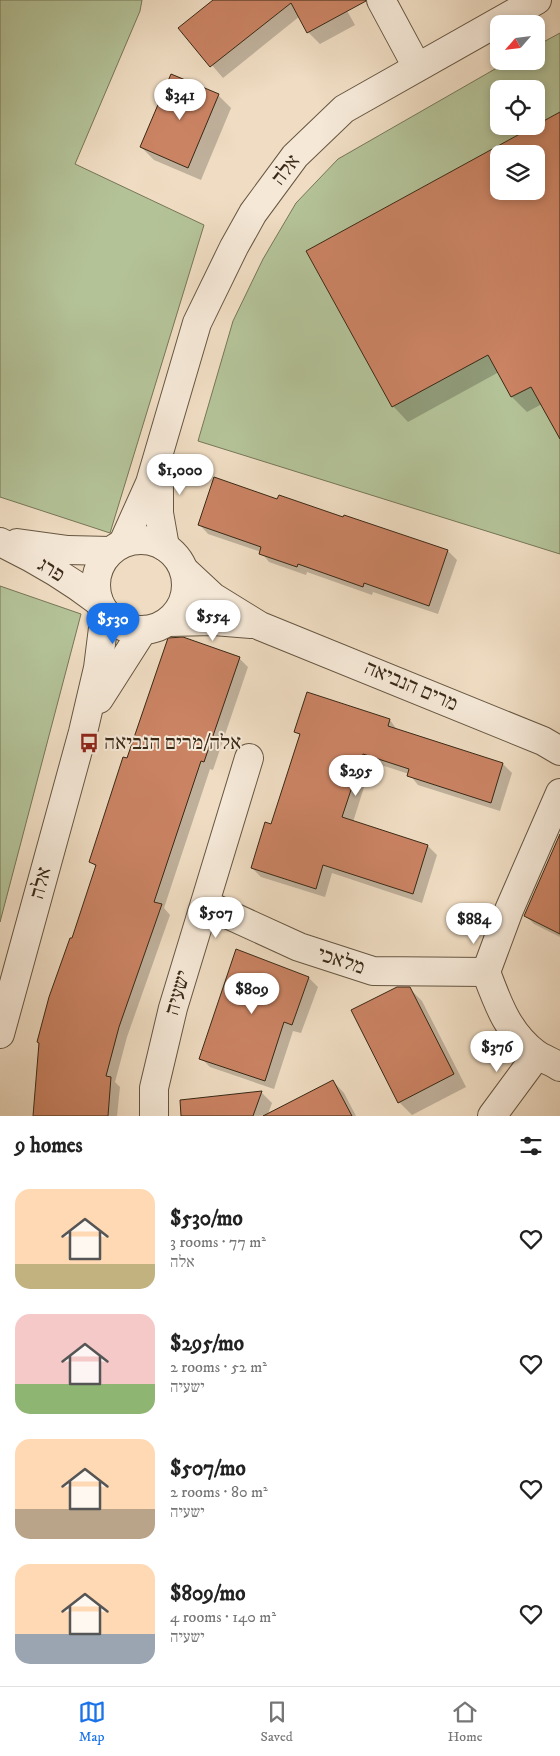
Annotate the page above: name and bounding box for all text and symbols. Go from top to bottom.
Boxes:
north arrow [490,15,545,70]
map controls [490,15,545,200]
pin: $341 [150,78,210,121]
button: locate [490,80,545,135]
text: $341 [165,85,195,105]
button: layers [490,145,545,200]
street label: אלה [266,149,306,191]
pin: $1,000 [139,454,221,496]
text: $1,000 [158,460,202,480]
street label: פרג [33,552,69,588]
pin: $554 [183,600,243,642]
pin: $530 [83,602,143,645]
text: $554 [197,606,230,626]
text: $530 [97,609,129,629]
street label: מרים הנביאה [360,655,462,717]
place label: אלה/מרים הנביאה [104,730,241,756]
bus stop icon: אלה/מרים הנביאה [78,732,100,754]
pin: $295 [326,754,386,797]
text: $295 [340,761,372,781]
street label: אלה [24,864,58,902]
pin: $507 [186,896,246,939]
pin: $884 [444,902,504,945]
text: $507 [199,903,233,923]
text: $884 [457,909,491,929]
street label: מלאכי [314,941,368,981]
street label: ישעיה [159,967,197,1018]
pin: $809 [222,972,282,1015]
text: $809 [235,979,269,999]
pin: $376 [467,1030,527,1073]
text: $376 [481,1037,513,1057]
icon: filters [517,1132,545,1160]
text: 9 homes [15,1133,83,1159]
text: $530/mo [170,1206,243,1232]
icon: home [55,1209,115,1269]
icon: heart [517,1225,545,1253]
text: 3 rooms · 77 m² [170,1232,266,1252]
text: אלה [170,1252,195,1272]
text: $295/mo [170,1331,244,1357]
icon: home [55,1334,115,1394]
icon: heart [517,1350,545,1378]
text: 2 rooms · 52 m² [170,1357,267,1377]
text: ישעיה [170,1377,205,1397]
text: $507/mo [170,1456,246,1482]
icon: home [55,1459,115,1519]
icon: heart [517,1475,545,1503]
text: 2 rooms · 80 m² [170,1482,268,1502]
text: ישעיה [170,1502,205,1522]
text: $809/mo [170,1581,245,1607]
icon: home [55,1584,115,1644]
icon: heart [517,1600,545,1628]
text: 4 rooms · 140 m² [170,1607,276,1627]
text: ישעיה [170,1627,205,1647]
tab: Map [78,1698,106,1746]
tab: Saved [261,1698,293,1746]
tab: Home [448,1698,482,1746]

